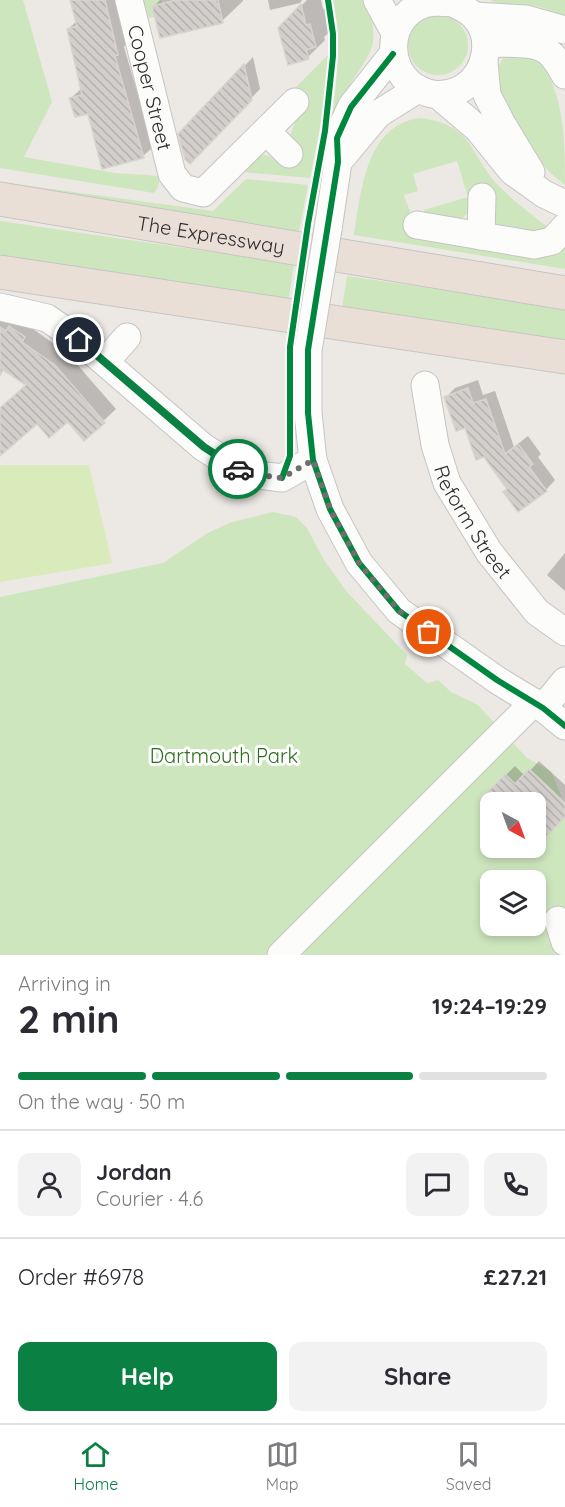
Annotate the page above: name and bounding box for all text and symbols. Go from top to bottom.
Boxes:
street label: Cooper Street [123,22,178,153]
street label: The Expressway [135,210,287,259]
pin [53,314,104,365]
icon: home [62,323,95,356]
courier [208,439,268,499]
icon: car [222,453,255,486]
street label: Reform Street [430,462,518,584]
pin [403,606,454,657]
icon: bag [412,615,445,648]
park label: Dartmouth Park [150,743,298,768]
north arrow [480,792,546,858]
map controls [480,792,546,936]
button: layers [480,870,546,936]
text: Arriving in [18,971,111,996]
text: 19:24–19:29 [432,992,547,1020]
text: 2 min [18,994,120,1043]
text: On the way · 50 m [18,1089,185,1114]
button: person [18,1153,81,1216]
button: chat [406,1153,469,1216]
button: phone [484,1153,547,1216]
text: Jordan [96,1158,172,1186]
text: Courier · 4.6 [96,1186,203,1211]
text: Order #6978 [18,1263,144,1291]
text: £27.21 [484,1263,547,1291]
button: Help [18,1342,277,1411]
button: Share [289,1342,547,1411]
tab: Home [74,1438,118,1494]
tab: Map [266,1438,299,1494]
tab: Saved [446,1438,491,1494]

